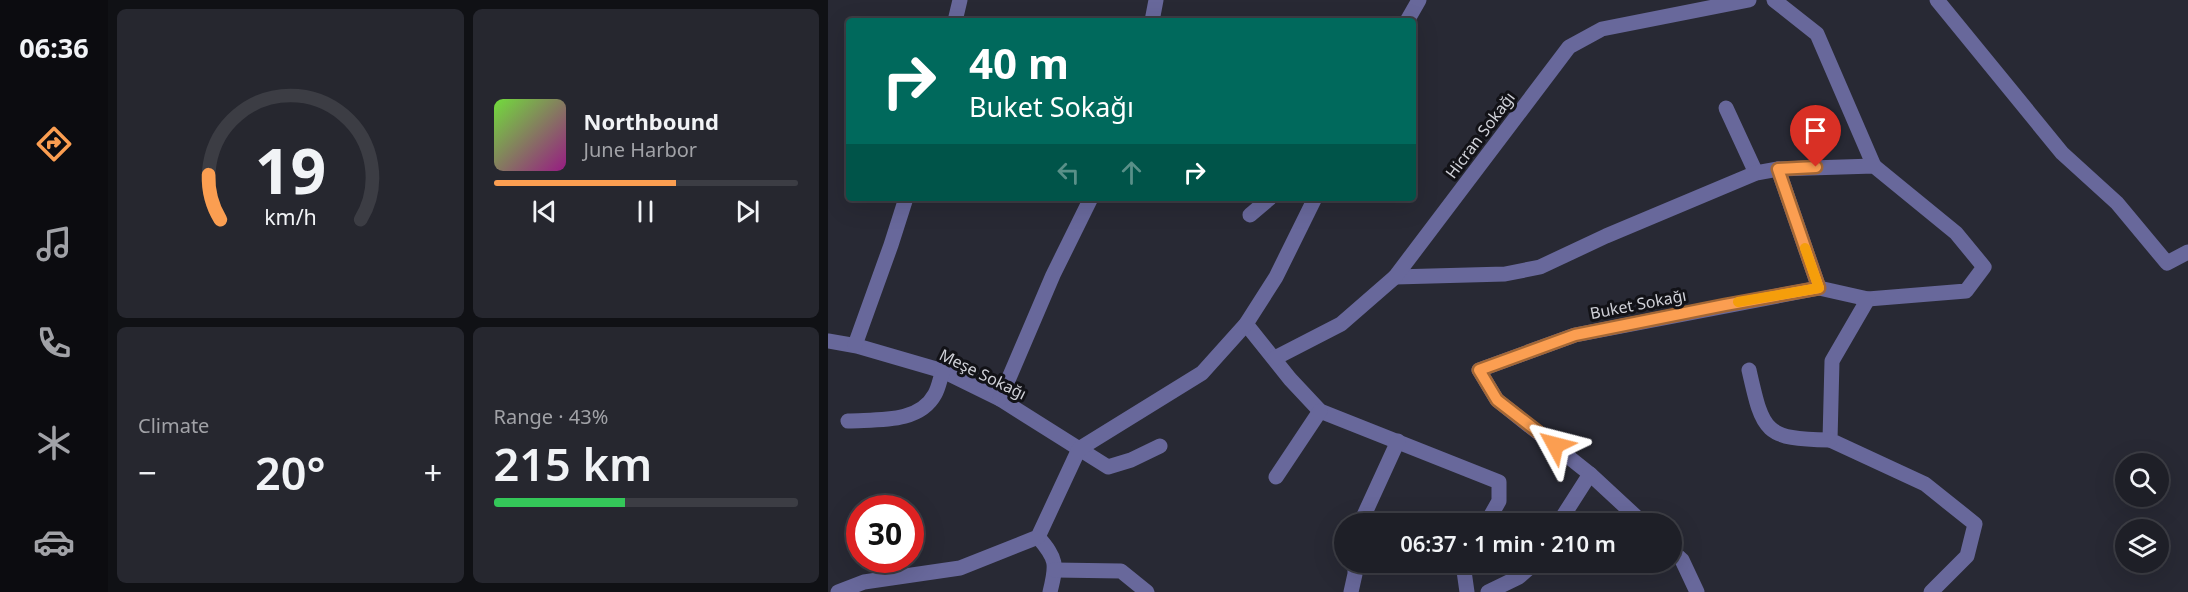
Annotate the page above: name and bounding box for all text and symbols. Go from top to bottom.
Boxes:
text: 06:36 [19,29,89,66]
text: 40 m [969,34,1069,91]
icon: right [870,42,948,120]
street label: Hicran Sokağı [1440,87,1520,183]
text: Buket Sokağı [969,88,1134,125]
pin [1790,105,1841,167]
text: Northbound [584,106,719,136]
icon: arrive [1799,114,1832,147]
icon: directions [33,123,75,165]
text: 19 [255,128,326,213]
text: June Harbor [584,136,697,163]
icon: left [1052,156,1085,189]
icon: ahead [1115,156,1148,189]
icon: right [1178,156,1211,189]
icon: previous [528,195,561,228]
icon: pause [629,195,662,228]
icon: next [731,195,764,228]
text: km/h [264,203,317,232]
icon: music [33,223,75,265]
street label: Buket Sokağı [1588,284,1688,324]
icon: phone [33,322,75,364]
street label: Meşe Sokağı [936,343,1030,405]
text: Range · 43% [494,403,608,430]
text: Climate [138,412,209,439]
position arrow [1523,413,1587,477]
icon: climate [33,422,75,464]
text: 215 km [494,433,652,494]
text: 20° [255,442,326,503]
text: − [138,450,157,495]
text: + [424,450,443,495]
map controls [2115,453,2169,573]
button: search [2115,453,2169,507]
speed limit sign: 30 [846,495,924,573]
button: layers [2115,519,2169,573]
icon: car [33,521,75,563]
text: 06:37 · 1 min · 210 m [1400,528,1616,558]

